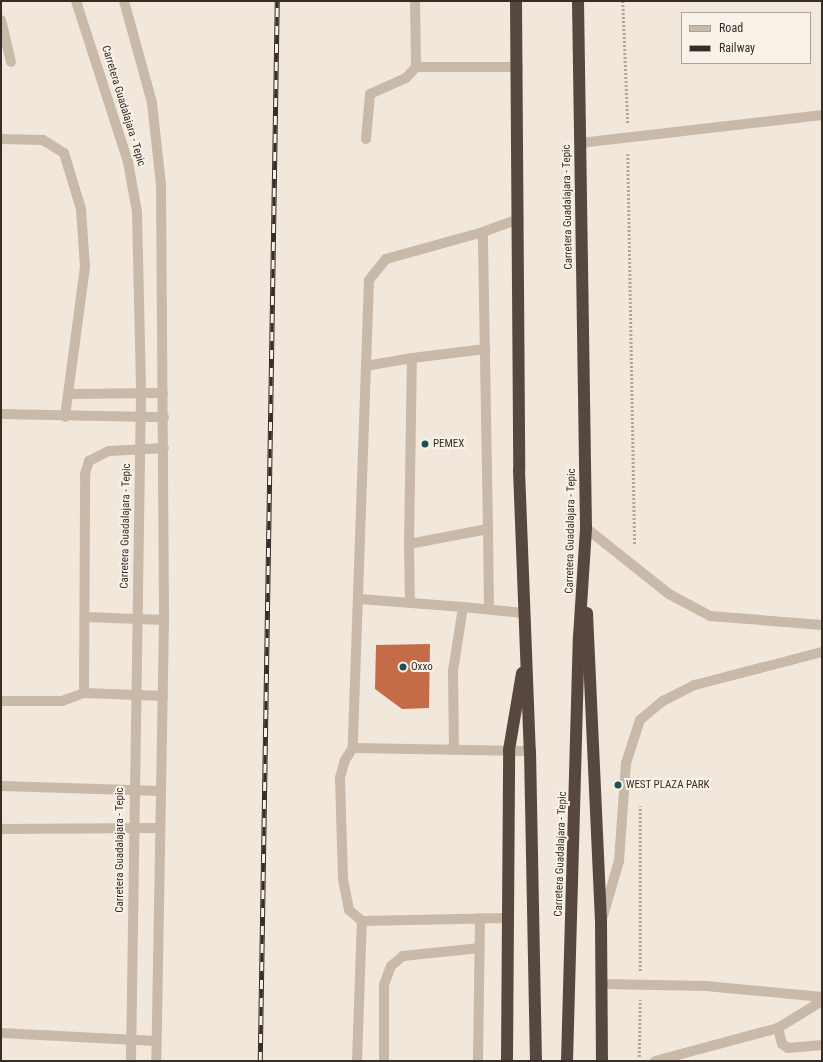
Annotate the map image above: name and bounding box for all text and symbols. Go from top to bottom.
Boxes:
legend [681,12,811,64]
text: Road [719,21,743,35]
text: Railway [719,41,755,55]
street label: Carretera Guadalajara - Tepic [98,44,148,168]
street label: Carretera Guadalajara - Tepic [560,144,576,270]
place label: PEMEX [433,437,464,451]
marker: PEMEX [420,439,430,449]
street label: Carretera Guadalajara - Tepic [118,463,134,589]
street label: Carretera Guadalajara - Tepic [563,468,579,594]
place label: Oxxo [411,660,433,674]
marker: Oxxo [398,662,408,672]
place label: WEST PLAZA PARK [626,778,710,792]
marker: WEST PLAZA PARK [613,780,623,790]
street label: Carretera Guadalajara - Tepic [113,787,127,913]
street label: Carretera Guadalajara - Tepic [552,791,570,917]

